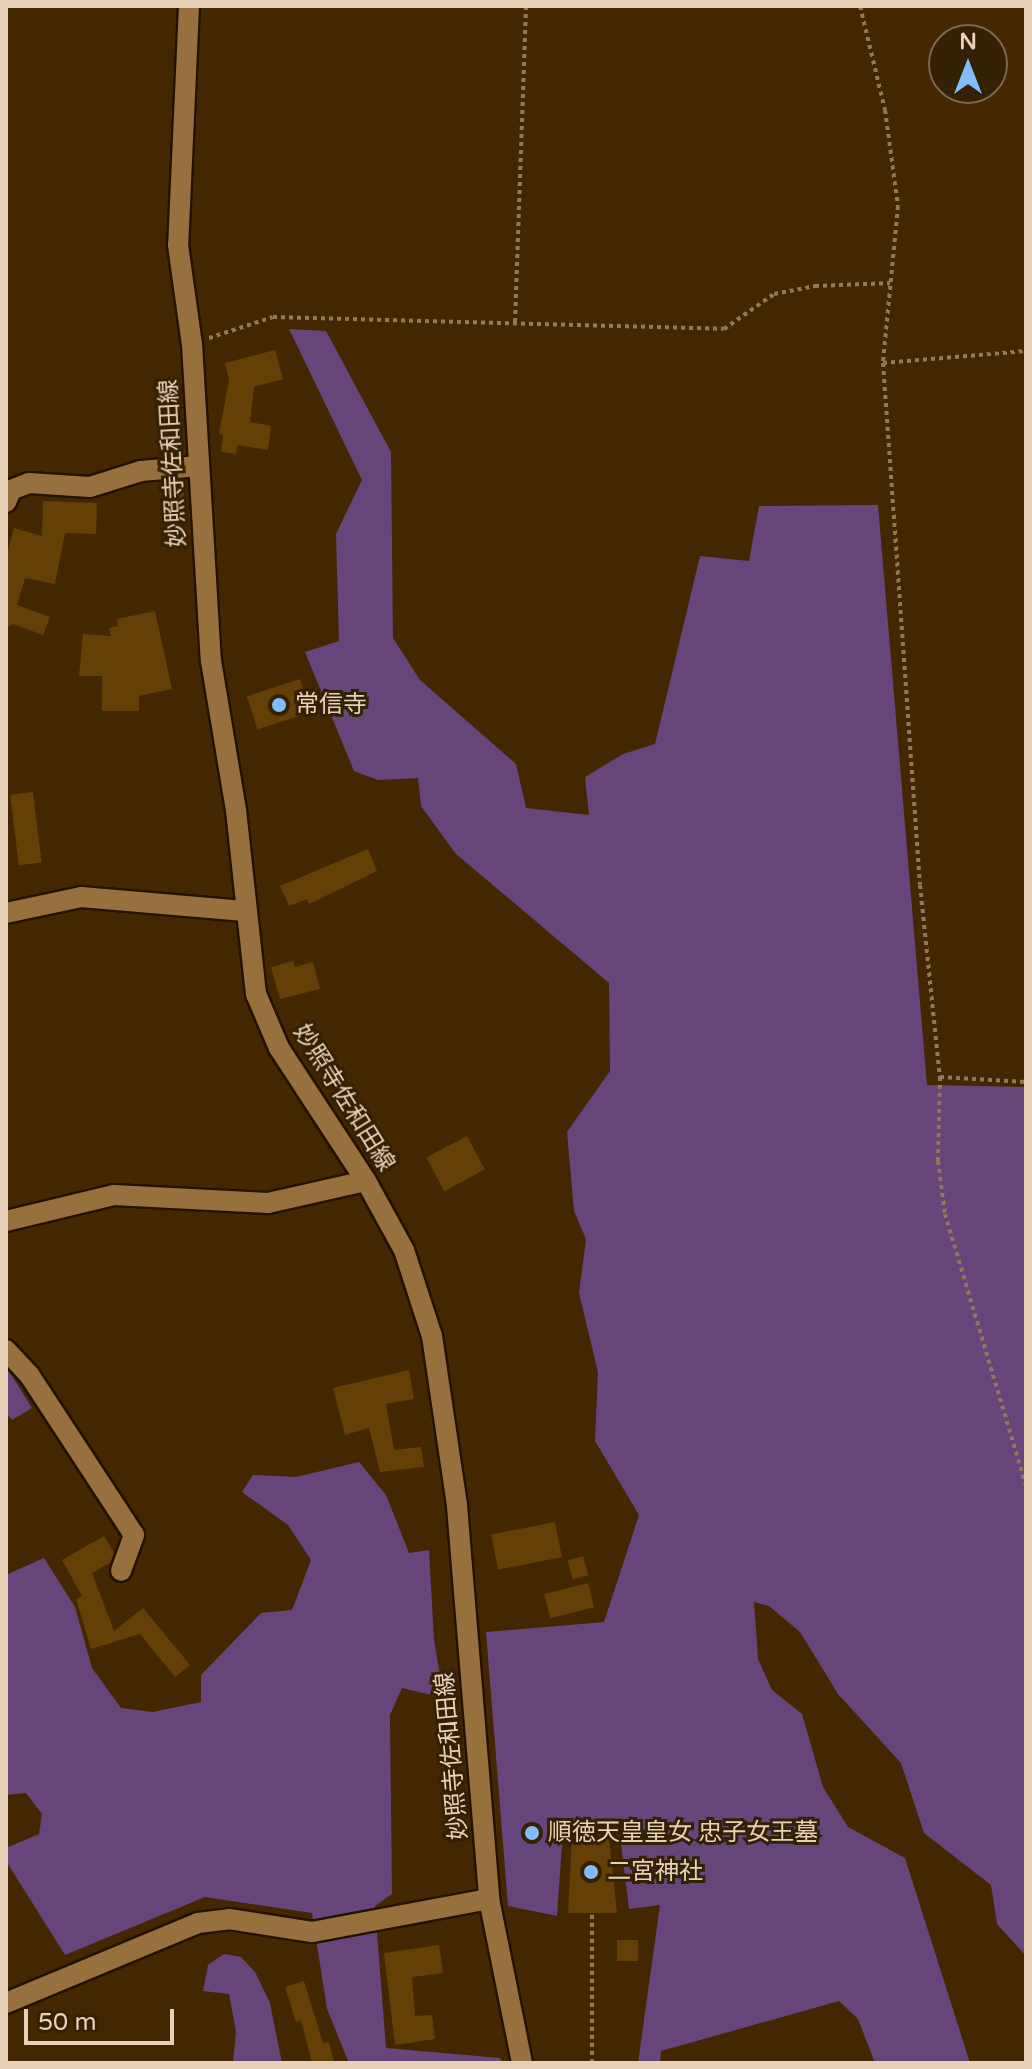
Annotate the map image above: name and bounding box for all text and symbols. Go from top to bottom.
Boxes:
north arrow [928,24,1008,104]
text: N [959,29,977,55]
street label: 妙照寺佐和田線 [154,378,192,548]
place label: 常信寺 [295,691,367,719]
marker: 常信寺 [270,696,288,714]
street label: 妙照寺佐和田線 [287,1019,401,1177]
street label: 妙照寺佐和田線 [430,1671,474,1841]
place label: 順徳天皇皇女 忠子女王墓 [548,1819,818,1847]
marker: 順徳天皇皇女 忠子女王墓 [523,1824,541,1842]
place label: 二宮神社 [607,1858,703,1886]
marker: 二宮神社 [582,1863,600,1881]
scale bar [28,1993,178,2043]
text: 50 m [38,2008,96,2037]

